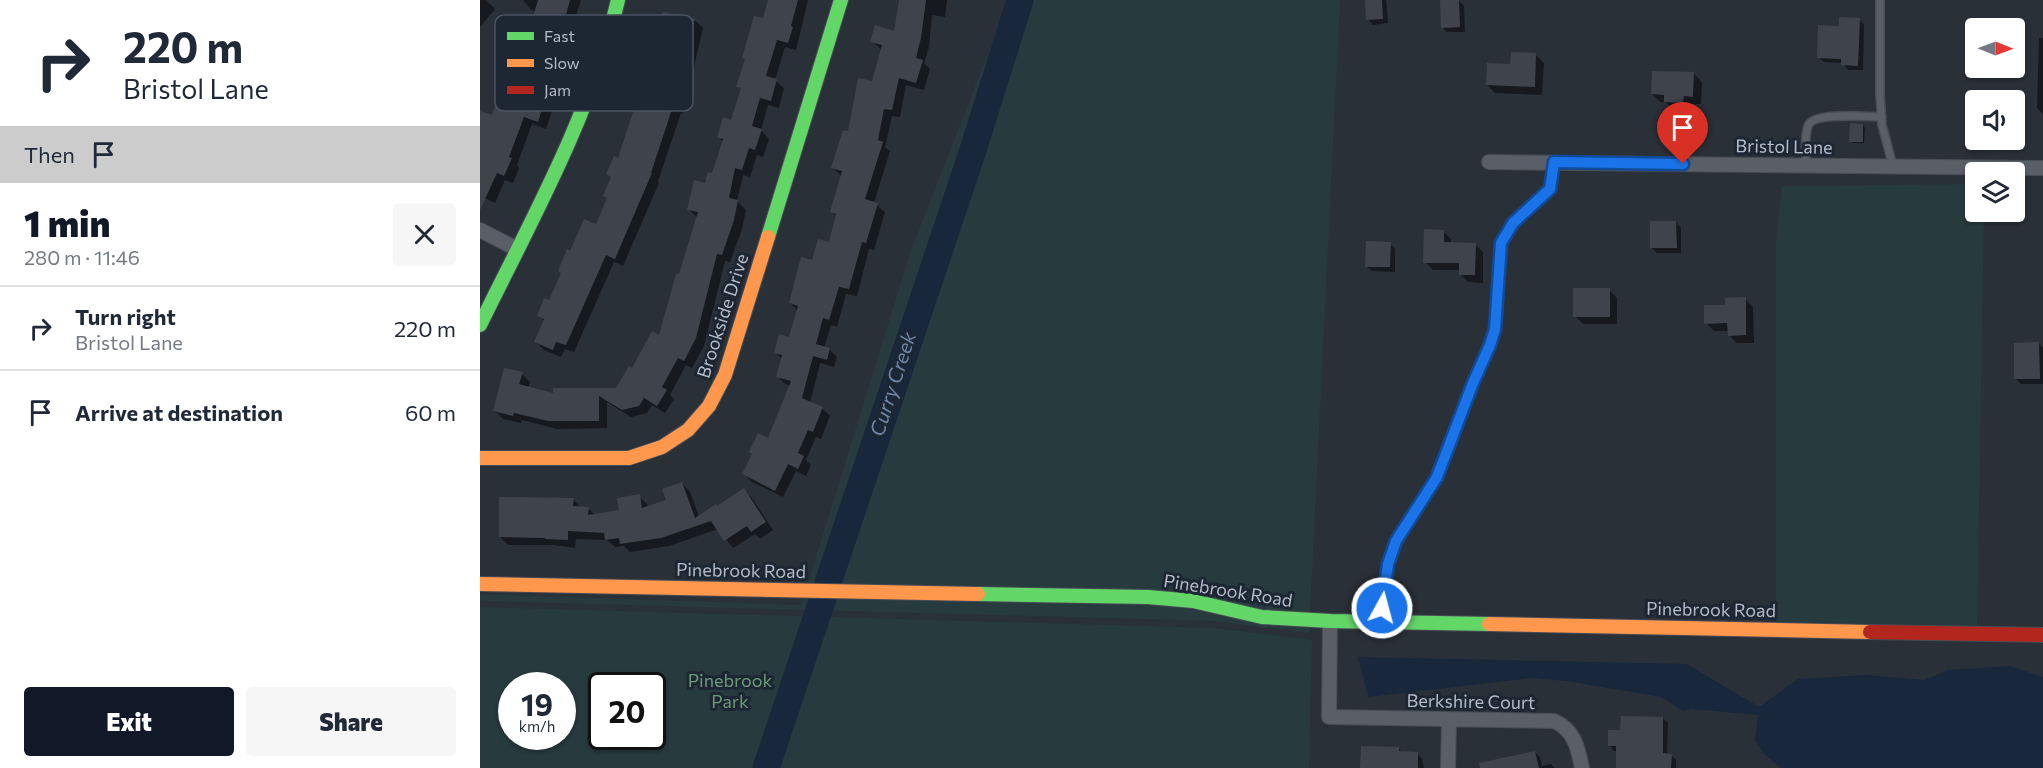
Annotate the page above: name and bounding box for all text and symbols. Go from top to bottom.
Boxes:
legend [495,15,693,111]
north arrow [1965,18,2025,78]
map controls [1965,18,2025,222]
text: 220 m [123,20,243,72]
icon: right [24,24,102,102]
text: Fast [544,26,575,45]
text: Slow [544,53,580,72]
text: Bristol Lane [123,72,269,105]
text: Jam [544,80,571,99]
button: sound [1965,90,2025,150]
pin [1657,102,1708,164]
icon: arrive [1666,111,1699,144]
street label: Bristol Lane [1735,134,1833,158]
icon: arrive [87,138,120,171]
text: Then [24,141,75,168]
button: layers [1965,162,2025,222]
text: 1 min [24,200,110,244]
button: close [393,203,456,266]
text: 280 m · 11:46 [24,245,140,269]
street label: Brookside Drive [692,251,753,381]
text: Turn right [75,303,176,330]
icon: right [24,312,57,345]
text: 220 m [394,315,456,342]
water label: Curry Creek [864,327,921,439]
text: Bristol Lane [75,330,183,354]
icon: arrive [24,396,57,429]
text: Arrive at destination [75,399,283,426]
text: 60 m [405,399,456,426]
street label: Pinebrook Road [676,558,806,582]
street label: Pinebrook Road [1162,569,1294,611]
position arrow [1350,576,1414,640]
street label: Pinebrook Road [1646,597,1776,621]
park label: Pinebrook Park [688,669,773,712]
speed limit sign: 20 [588,672,666,750]
text: 19 [521,685,553,722]
button: Exit [24,687,234,756]
button: Share [246,687,456,756]
street label: Berkshire Court [1406,689,1536,713]
text: km/h [519,717,555,735]

